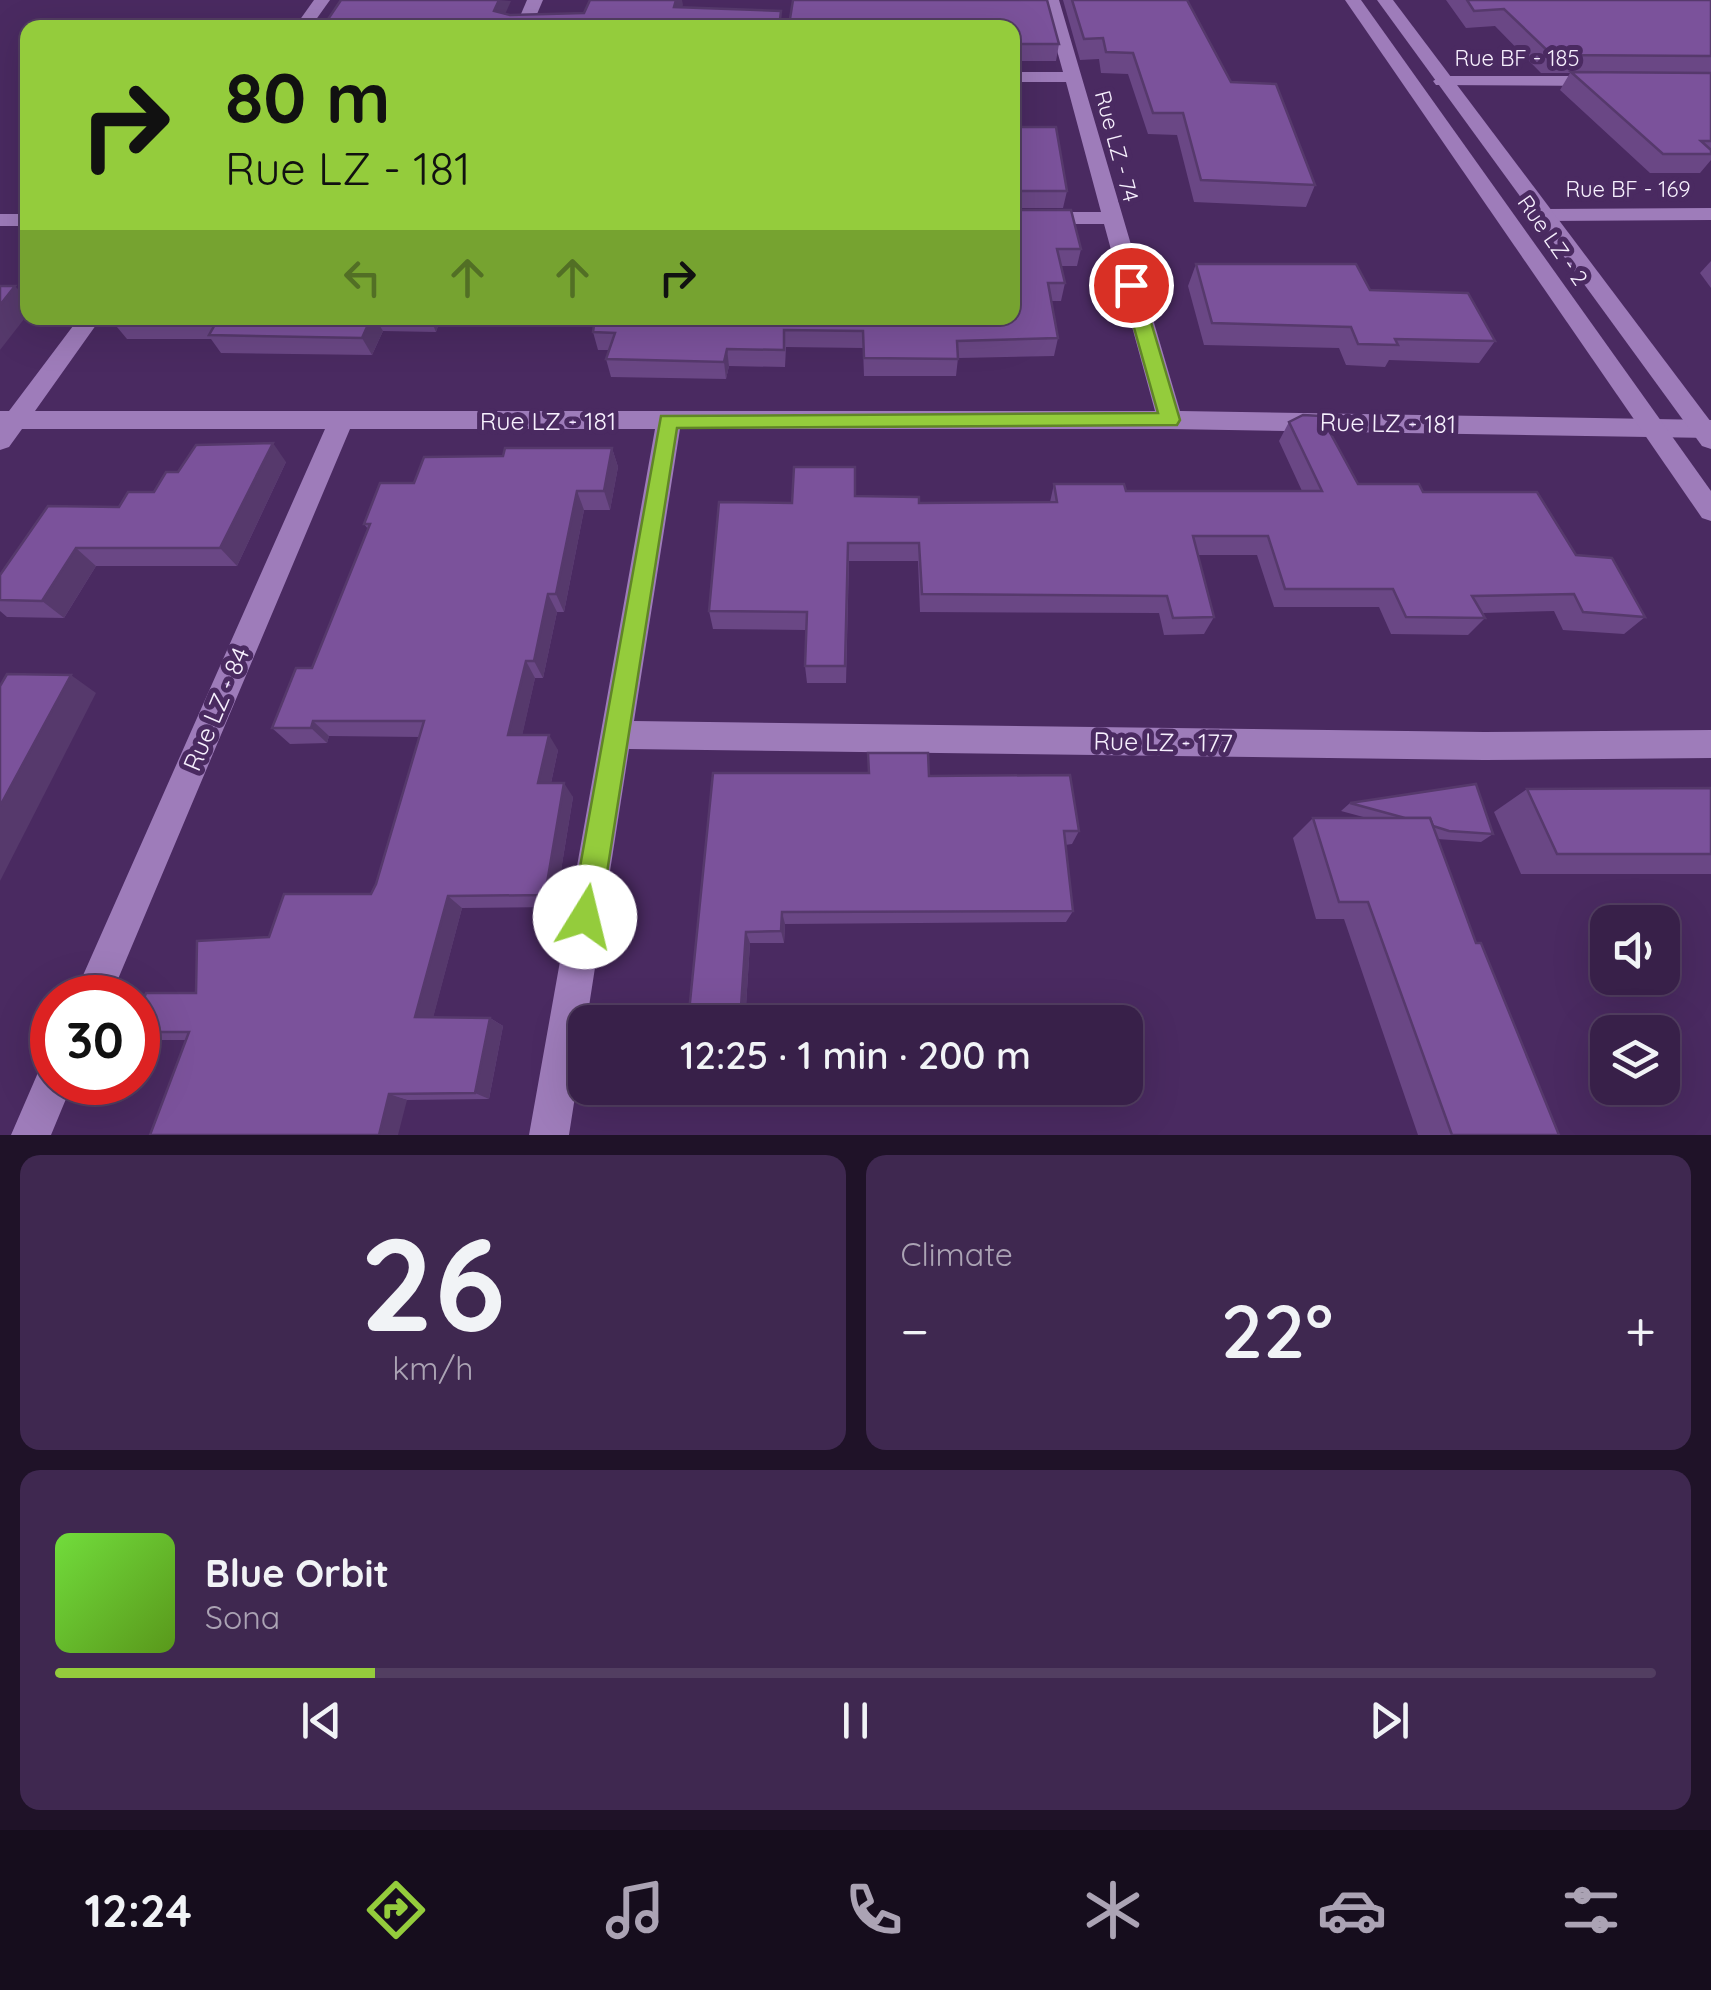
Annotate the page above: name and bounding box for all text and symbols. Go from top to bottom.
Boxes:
street label: Rue BF - 185 [1455,44,1579,72]
text: 80 m [225,53,390,141]
icon: right [60,60,190,190]
street label: Rue LZ - 74 [1089,87,1145,205]
text: Rue LZ - 181 [225,140,471,196]
street label: Rue BF - 169 [1565,175,1691,203]
street label: Rue LZ - 2 [1512,189,1594,291]
pin [1089,243,1174,328]
icon: left [335,250,390,305]
icon: ahead [440,250,495,305]
icon: ahead [545,250,600,305]
icon: right [650,250,705,305]
icon: arrive [1104,258,1159,313]
street label: Rue LZ - 181 [480,405,616,436]
street label: Rue LZ - 181 [1320,406,1457,439]
street label: Rue LZ - 84 [176,642,255,775]
street label: Rue LZ - 177 [1093,725,1233,758]
position arrow [533,865,637,969]
map controls [1590,905,1680,1105]
button: sound [1590,905,1680,995]
speed limit sign: 30 [30,975,160,1105]
button: layers [1590,1015,1680,1105]
text: 12:25 · 1 min · 200 m [680,1031,1031,1079]
text: 26 [360,1201,506,1364]
text: Climate [901,1234,1013,1274]
text: 22° [1221,1283,1333,1377]
text: − [901,1296,929,1365]
text: + [1625,1296,1656,1365]
text: km/h [392,1348,473,1388]
text: Blue Orbit [205,1549,389,1597]
text: Sona [205,1597,280,1637]
icon: previous [294,1693,349,1748]
icon: pause [828,1693,883,1748]
icon: next [1362,1693,1417,1748]
icon: directions [361,1875,431,1945]
icon: music [600,1875,670,1945]
icon: phone [839,1875,909,1945]
icon: climate [1078,1875,1148,1945]
icon: car [1317,1875,1387,1945]
icon: filters [1556,1875,1626,1945]
text: 12:24 [85,1882,192,1938]

